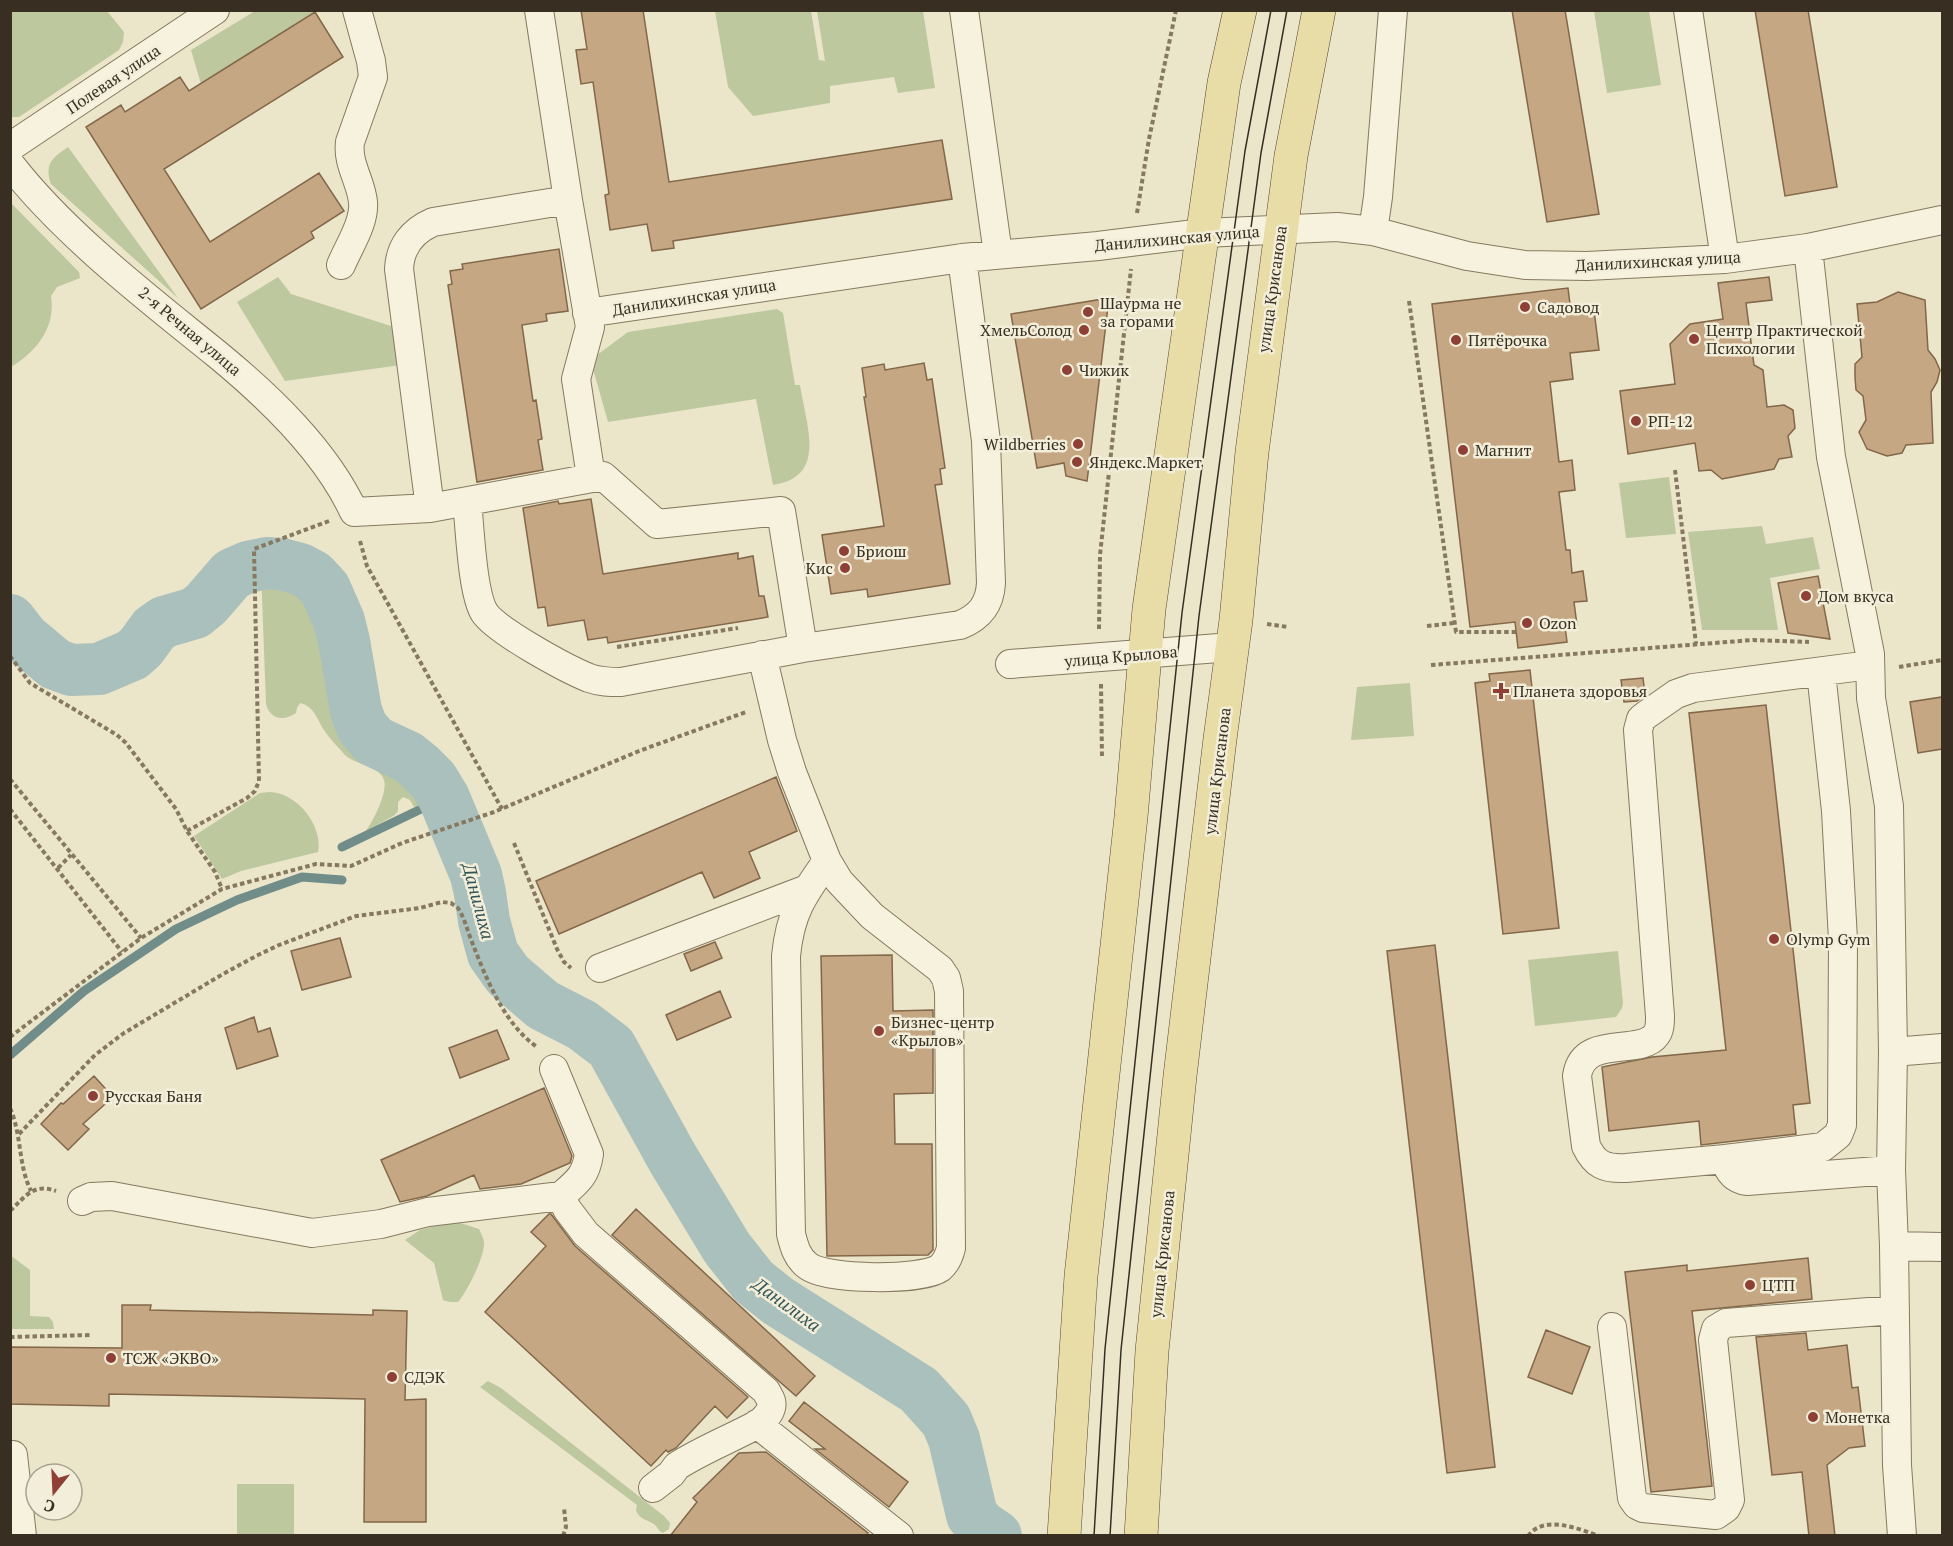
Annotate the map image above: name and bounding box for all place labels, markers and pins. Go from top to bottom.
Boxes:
place label: Шаурма не за горами [1100,292,1182,332]
place label: Садовод [1537,296,1599,318]
marker: Садовод [1518,300,1532,314]
marker: Шаурма не за горами [1081,305,1095,319]
place label: ХмельСолод [980,319,1072,341]
place label: Центр Практической Психологии [1706,319,1863,359]
marker: ХмельСолод [1077,323,1091,337]
place label: Пятёрочка [1468,329,1547,351]
marker: Центр Практической Психологии [1687,332,1701,346]
marker: Пятёрочка [1449,333,1463,347]
place label: Чижик [1079,359,1129,381]
marker: Чижик [1060,363,1074,377]
place label: РП-12 [1648,410,1693,432]
marker: РП-12 [1629,414,1643,428]
place label: Wildberries [984,433,1066,455]
marker: Wildberries [1071,437,1085,451]
place label: Магнит [1475,439,1531,461]
marker: Магнит [1456,443,1470,457]
place label: Яндекс.Маркет [1089,451,1202,473]
marker: Яндекс.Маркет [1070,455,1084,469]
place label: Бриош [856,540,907,562]
marker: Бриош [837,544,851,558]
place label: Кис [805,557,833,579]
marker: Кис [838,561,852,575]
place label: Дом вкуса [1818,585,1894,607]
marker: Дом вкуса [1799,589,1813,603]
place label: Ozon [1539,612,1577,634]
marker: Ozon [1520,616,1534,630]
place label: Планета здоровья [1513,680,1647,702]
marker: Планета здоровья [1494,684,1508,698]
place label: Olymp Gym [1786,928,1871,950]
marker: Olymp Gym [1767,932,1781,946]
place label: Бизнес-центр «Крылов» [891,1011,994,1051]
marker: Бизнес-центр «Крылов» [872,1024,886,1038]
place label: Русская Баня [105,1085,202,1107]
marker: Русская Баня [86,1089,100,1103]
place label: ЦТП [1762,1274,1796,1296]
marker: ЦТП [1743,1278,1757,1292]
place label: ТСЖ «ЭКВО» [123,1347,219,1369]
marker: ТСЖ «ЭКВО» [104,1351,118,1365]
place label: СДЭК [404,1366,446,1388]
marker: СДЭК [385,1370,399,1384]
place label: Монетка [1825,1406,1890,1428]
marker: Монетка [1806,1410,1820,1424]

